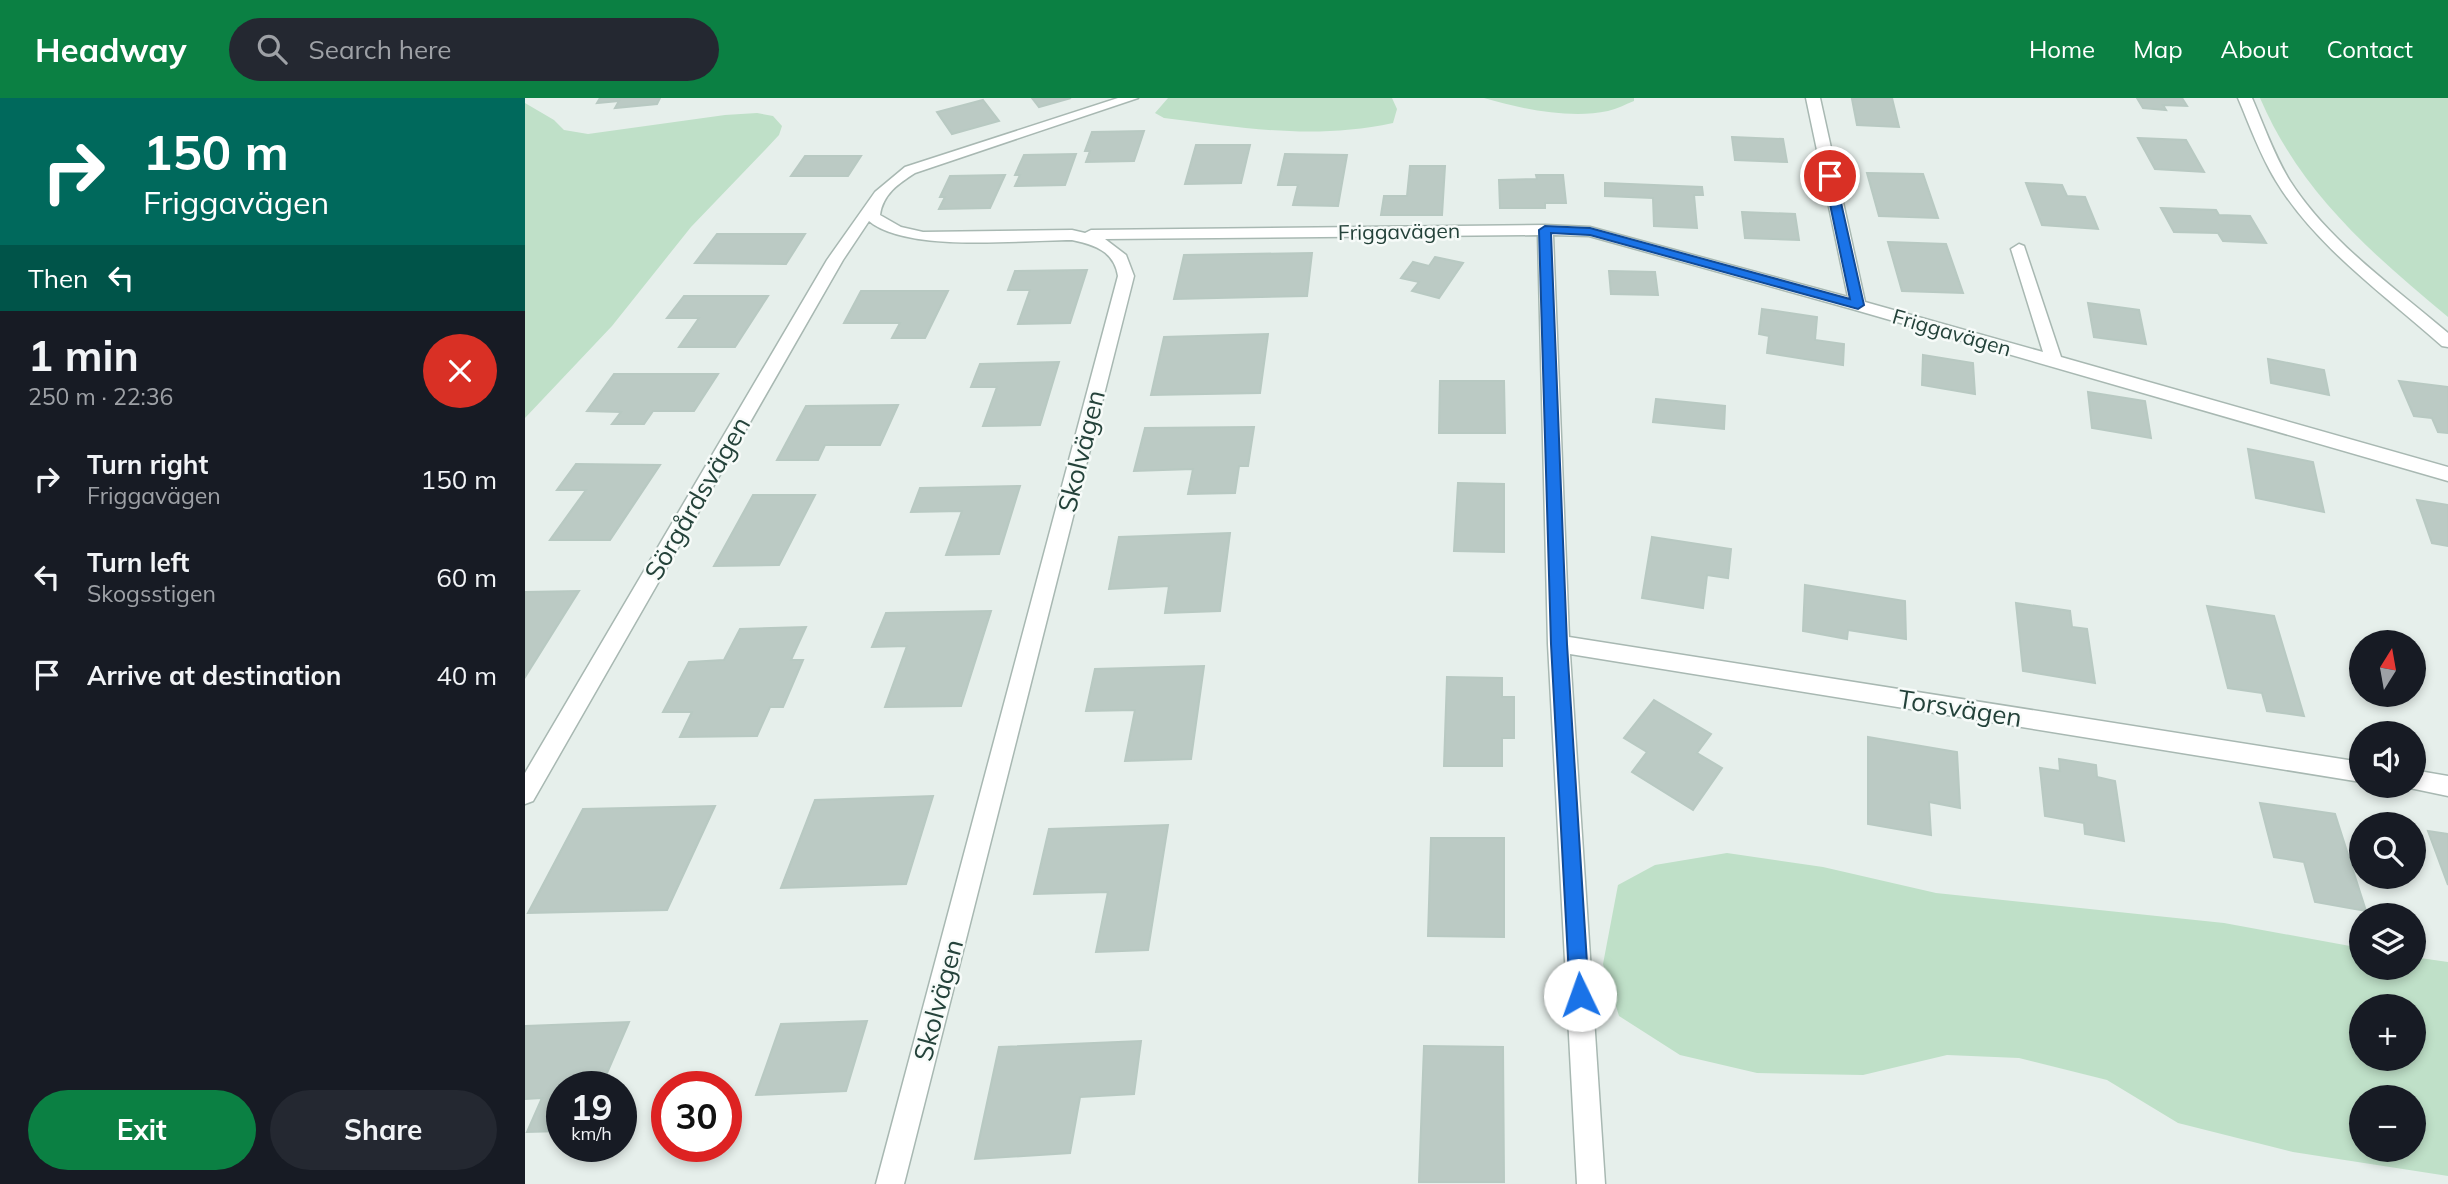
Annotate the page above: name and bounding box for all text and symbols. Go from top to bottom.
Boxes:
search box [229,18,719,81]
text: Headway [35,29,187,70]
icon: search [253,30,291,68]
text: Search here [309,33,451,66]
text: Home [2029,34,2095,64]
text: Map [2133,34,2183,64]
text: About [2221,34,2289,64]
text: Contact [2327,34,2413,64]
text: 150 m [143,121,289,182]
icon: right [28,126,119,217]
pin [1800,146,1860,206]
icon: arrive [1811,157,1849,195]
text: Friggavägen [143,182,329,222]
street label: Friggavägen [1338,217,1460,245]
icon: left [102,259,140,297]
text: Then [28,262,88,295]
street label: Friggavägen [1890,303,2014,361]
text: 1 min [28,329,139,382]
button: close [423,334,497,408]
text: 250 m · 22:36 [28,382,173,411]
street label: Skolvägen [1050,386,1112,516]
street label: Sörgårdsvägen [637,410,757,586]
text: Turn right [87,448,208,481]
icon: right [28,460,66,498]
text: 150 m [421,463,497,496]
text: Friggavägen [87,481,221,510]
text: Turn left [87,546,189,579]
icon: left [28,558,66,596]
text: 60 m [436,561,497,594]
text: Skogsstigen [87,579,216,608]
north arrow [2349,630,2425,707]
map controls [2349,630,2426,1162]
icon: arrive [28,656,66,694]
text: Arrive at destination [87,659,342,692]
text: 40 m [436,659,497,692]
street label: Torsvägen [1896,682,2024,734]
button: sound [2349,721,2426,798]
button: search [2349,812,2426,889]
button: layers [2349,903,2426,980]
street label: Skolvägen [906,935,970,1065]
position arrow [1543,958,1617,1032]
button: + [2349,994,2426,1071]
speed limit sign: 30 [651,1071,742,1162]
text: 19 [570,1085,613,1129]
button: − [2349,1085,2426,1162]
button: Exit [28,1090,256,1170]
button: Share [270,1090,497,1170]
text: km/h [571,1122,612,1145]

